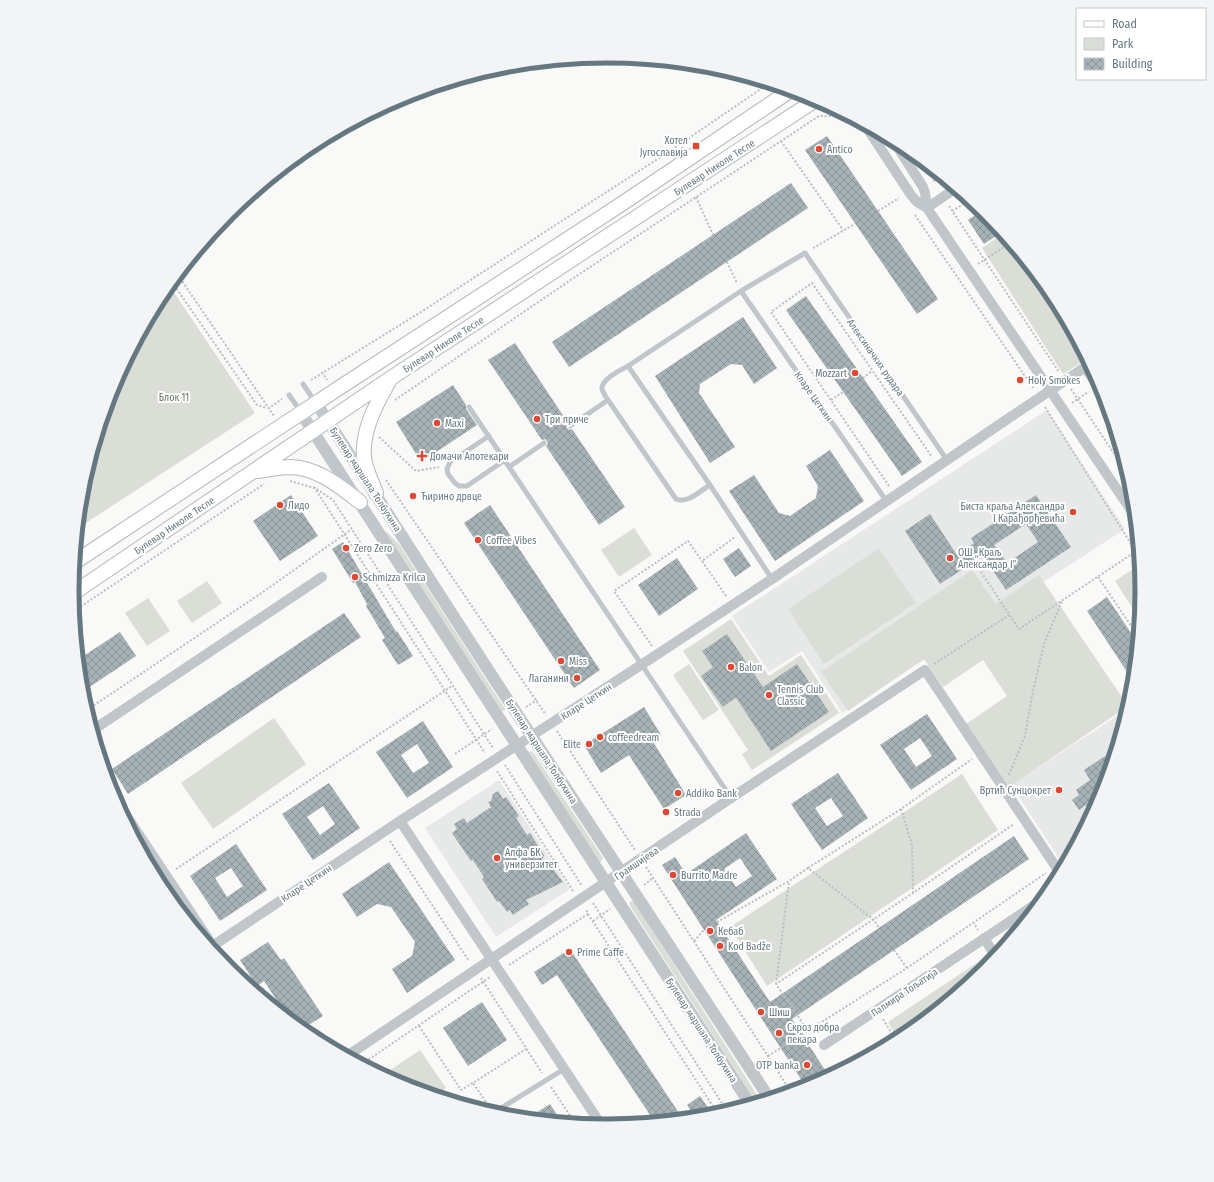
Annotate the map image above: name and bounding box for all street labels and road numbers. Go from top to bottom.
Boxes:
street label: Булевар Николе Тесле [672,137,757,199]
street label: Булевар Николе Тесле [401,314,486,376]
street label: Алексиначких рудара [844,317,906,398]
street label: Кларе Цеткин [792,369,835,424]
street label: Булевар маршала Толбухина [327,425,403,534]
street label: Булевар Николе Тесле [132,495,217,557]
street label: Кларе Цеткин [559,681,614,723]
street label: Булевар маршала Толбухина [503,697,579,806]
street label: Грамшијева [612,844,661,883]
street label: Кларе Цеткин [279,863,334,905]
street label: Палмира Тољатија [868,965,940,1020]
street label: Булевар маршала Толбухина [663,976,739,1085]

